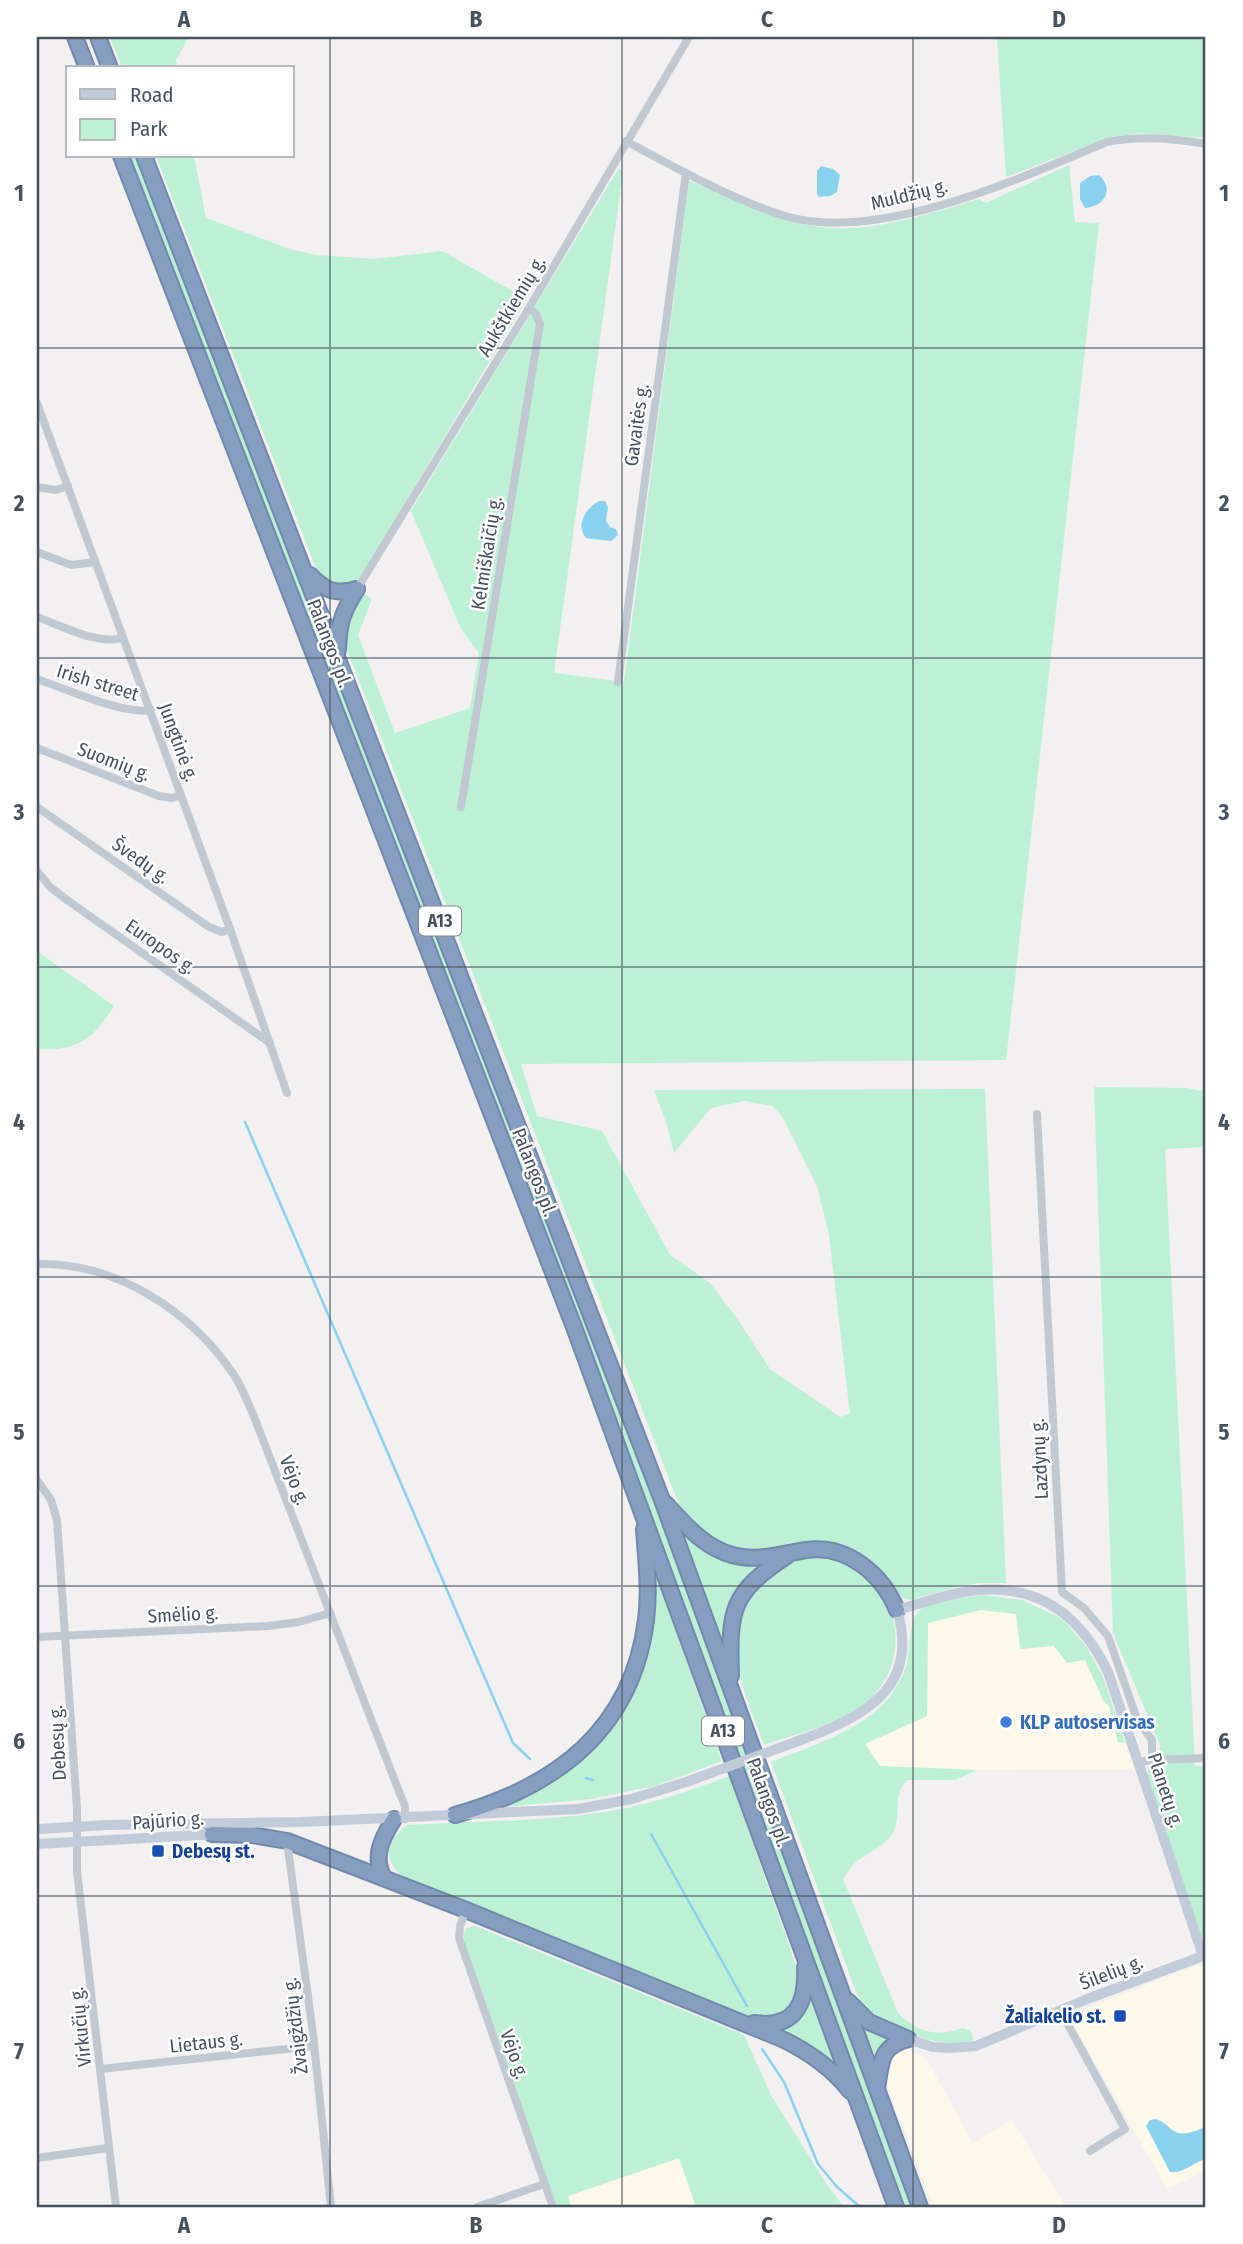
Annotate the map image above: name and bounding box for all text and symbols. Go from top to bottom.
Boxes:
text: A [177,5,191,33]
text: B [470,5,483,33]
text: C [761,5,773,33]
text: D [1052,5,1066,33]
legend [66,66,294,158]
text: Road [130,82,174,108]
text: Park [130,116,168,142]
street label: Muldžių g. [868,174,950,215]
text: 1 [14,179,24,207]
text: 1 [1219,179,1229,207]
street label: Aukštkiemių g. [473,252,550,361]
street label: Gavaitės g. [619,382,654,468]
text: 2 [13,489,25,517]
text: 2 [1218,489,1230,517]
street label: Kelmiškaičių g. [466,495,507,611]
street label: Palangos pl. [302,596,357,691]
street label: Irish street [54,659,142,706]
street label: Jungtinė g. [154,700,203,785]
street label: Suomių g. [74,737,153,786]
text: 3 [13,798,25,826]
text: 3 [1218,798,1230,826]
street label: Švedų g. [108,832,174,888]
road number: A13 [419,906,461,936]
street label: Europos g. [121,914,200,979]
text: 4 [13,1108,25,1136]
text: 4 [1218,1108,1230,1136]
street label: Palangos pl. [507,1125,562,1220]
text: 5 [13,1418,25,1446]
street label: Lazdynų g. [1026,1418,1053,1500]
text: 5 [1218,1418,1230,1446]
street label: Vėjo g. [275,1452,314,1508]
street label: Smėlio g. [147,1601,219,1628]
street label: Debesų g. [44,1705,71,1781]
place label: KLP autoservisas [1020,1711,1155,1734]
marker: KLP autoservisas [998,1714,1014,1730]
road number: A13 [702,1716,744,1746]
text: 6 [13,1727,25,1755]
text: 6 [1218,1727,1230,1755]
street label: Planetų g. [1143,1750,1188,1830]
street label: Palangos pl. [742,1755,795,1850]
street label: Pajūrio g. [131,1807,205,1834]
place label: Debesų st. [172,1840,255,1863]
marker: Debesų st. [150,1843,166,1859]
street label: Šilelių g. [1076,1950,1146,1995]
street label: Žvaigždžių g. [278,1976,313,2076]
street label: Virkučių g. [65,1986,96,2068]
place label: Žaliakelio st. [1005,2004,1106,2028]
marker: Žaliakelio st. [1112,2008,1128,2024]
street label: Vėjo g. [495,2026,534,2082]
street label: Lietaus g. [168,2027,244,2058]
text: 7 [14,2037,24,2065]
text: 7 [1219,2037,1229,2065]
text: A [177,2211,191,2239]
text: B [470,2211,483,2239]
text: C [761,2211,773,2239]
text: D [1052,2211,1066,2239]

